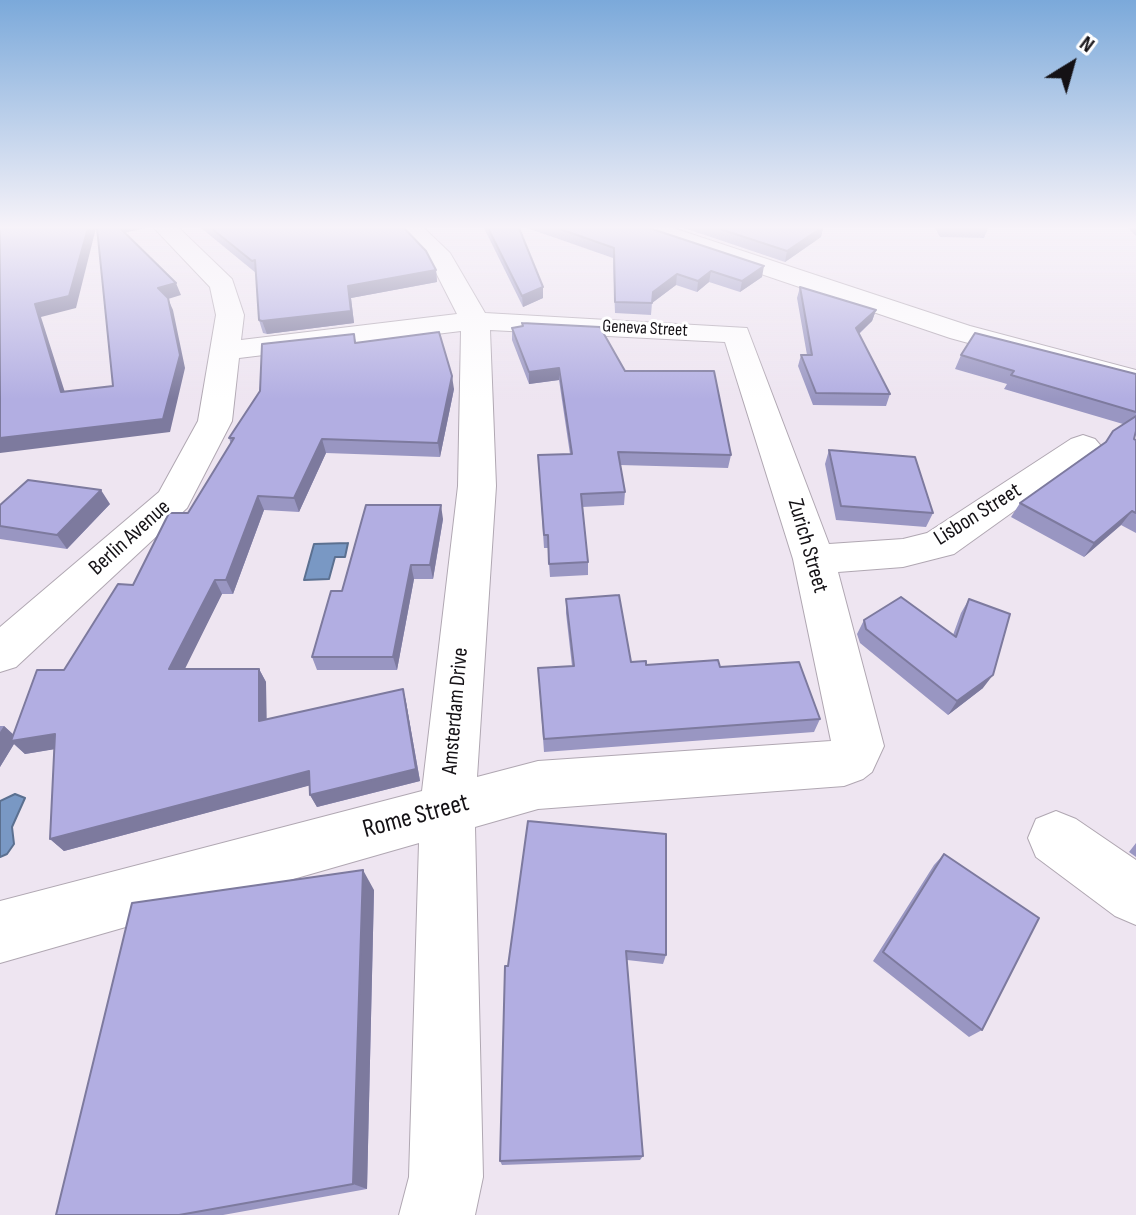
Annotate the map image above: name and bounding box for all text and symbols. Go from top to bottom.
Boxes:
north arrow [1032,24,1112,104]
text: N [1074,30,1100,59]
street label: Geneva Street [602,316,688,342]
street label: Lisbon Street [930,478,1026,552]
street label: Berlin Avenue [84,495,176,581]
street label: Zurich Street [781,496,833,596]
street label: Amsterdam Drive [437,647,475,775]
street label: Rome Street [359,788,473,846]

